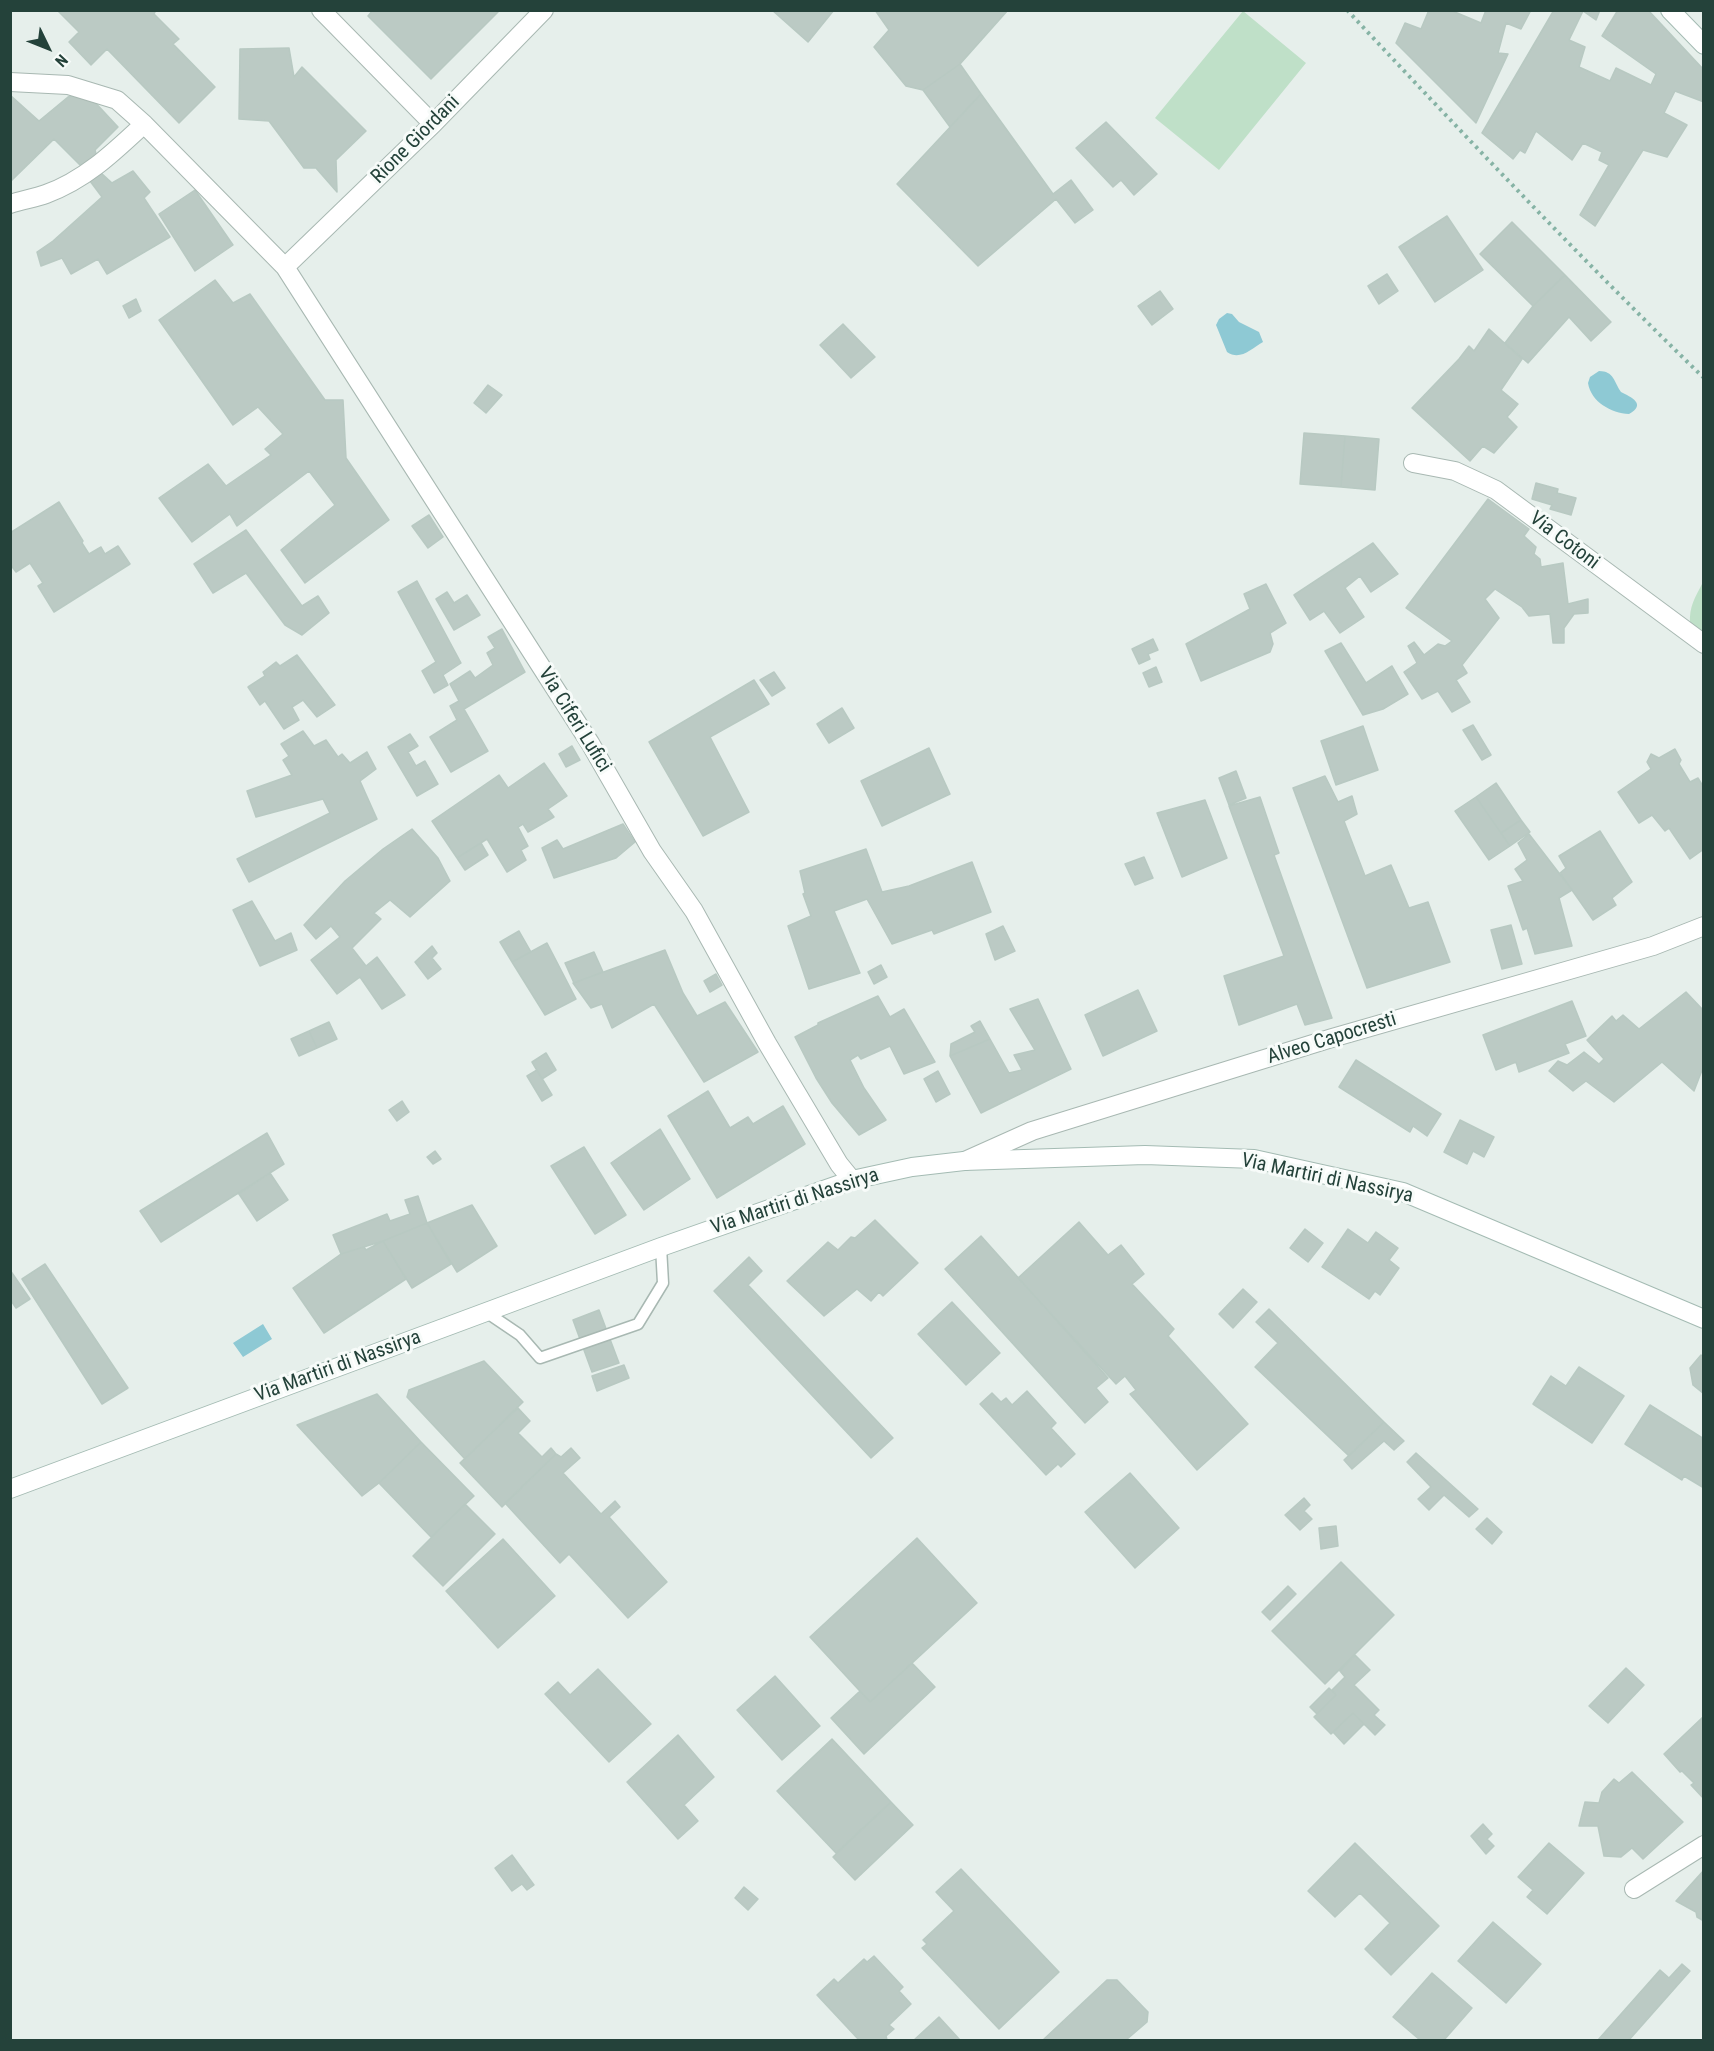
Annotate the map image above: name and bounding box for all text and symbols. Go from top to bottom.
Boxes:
north arrow [18,18,78,78]
text: N [51,51,72,71]
street label: Rione Giordani [367,91,465,189]
street label: Via Cotoni [1524,507,1604,575]
street label: Via Ciferi Lufici [532,663,616,777]
street label: Alveo Capocresti [1265,1008,1399,1070]
street label: Via Martiri di Nassirya [1239,1149,1415,1209]
street label: Via Martiri di Nassirya [708,1164,882,1240]
street label: Via Martiri di Nassirya [252,1326,424,1408]

